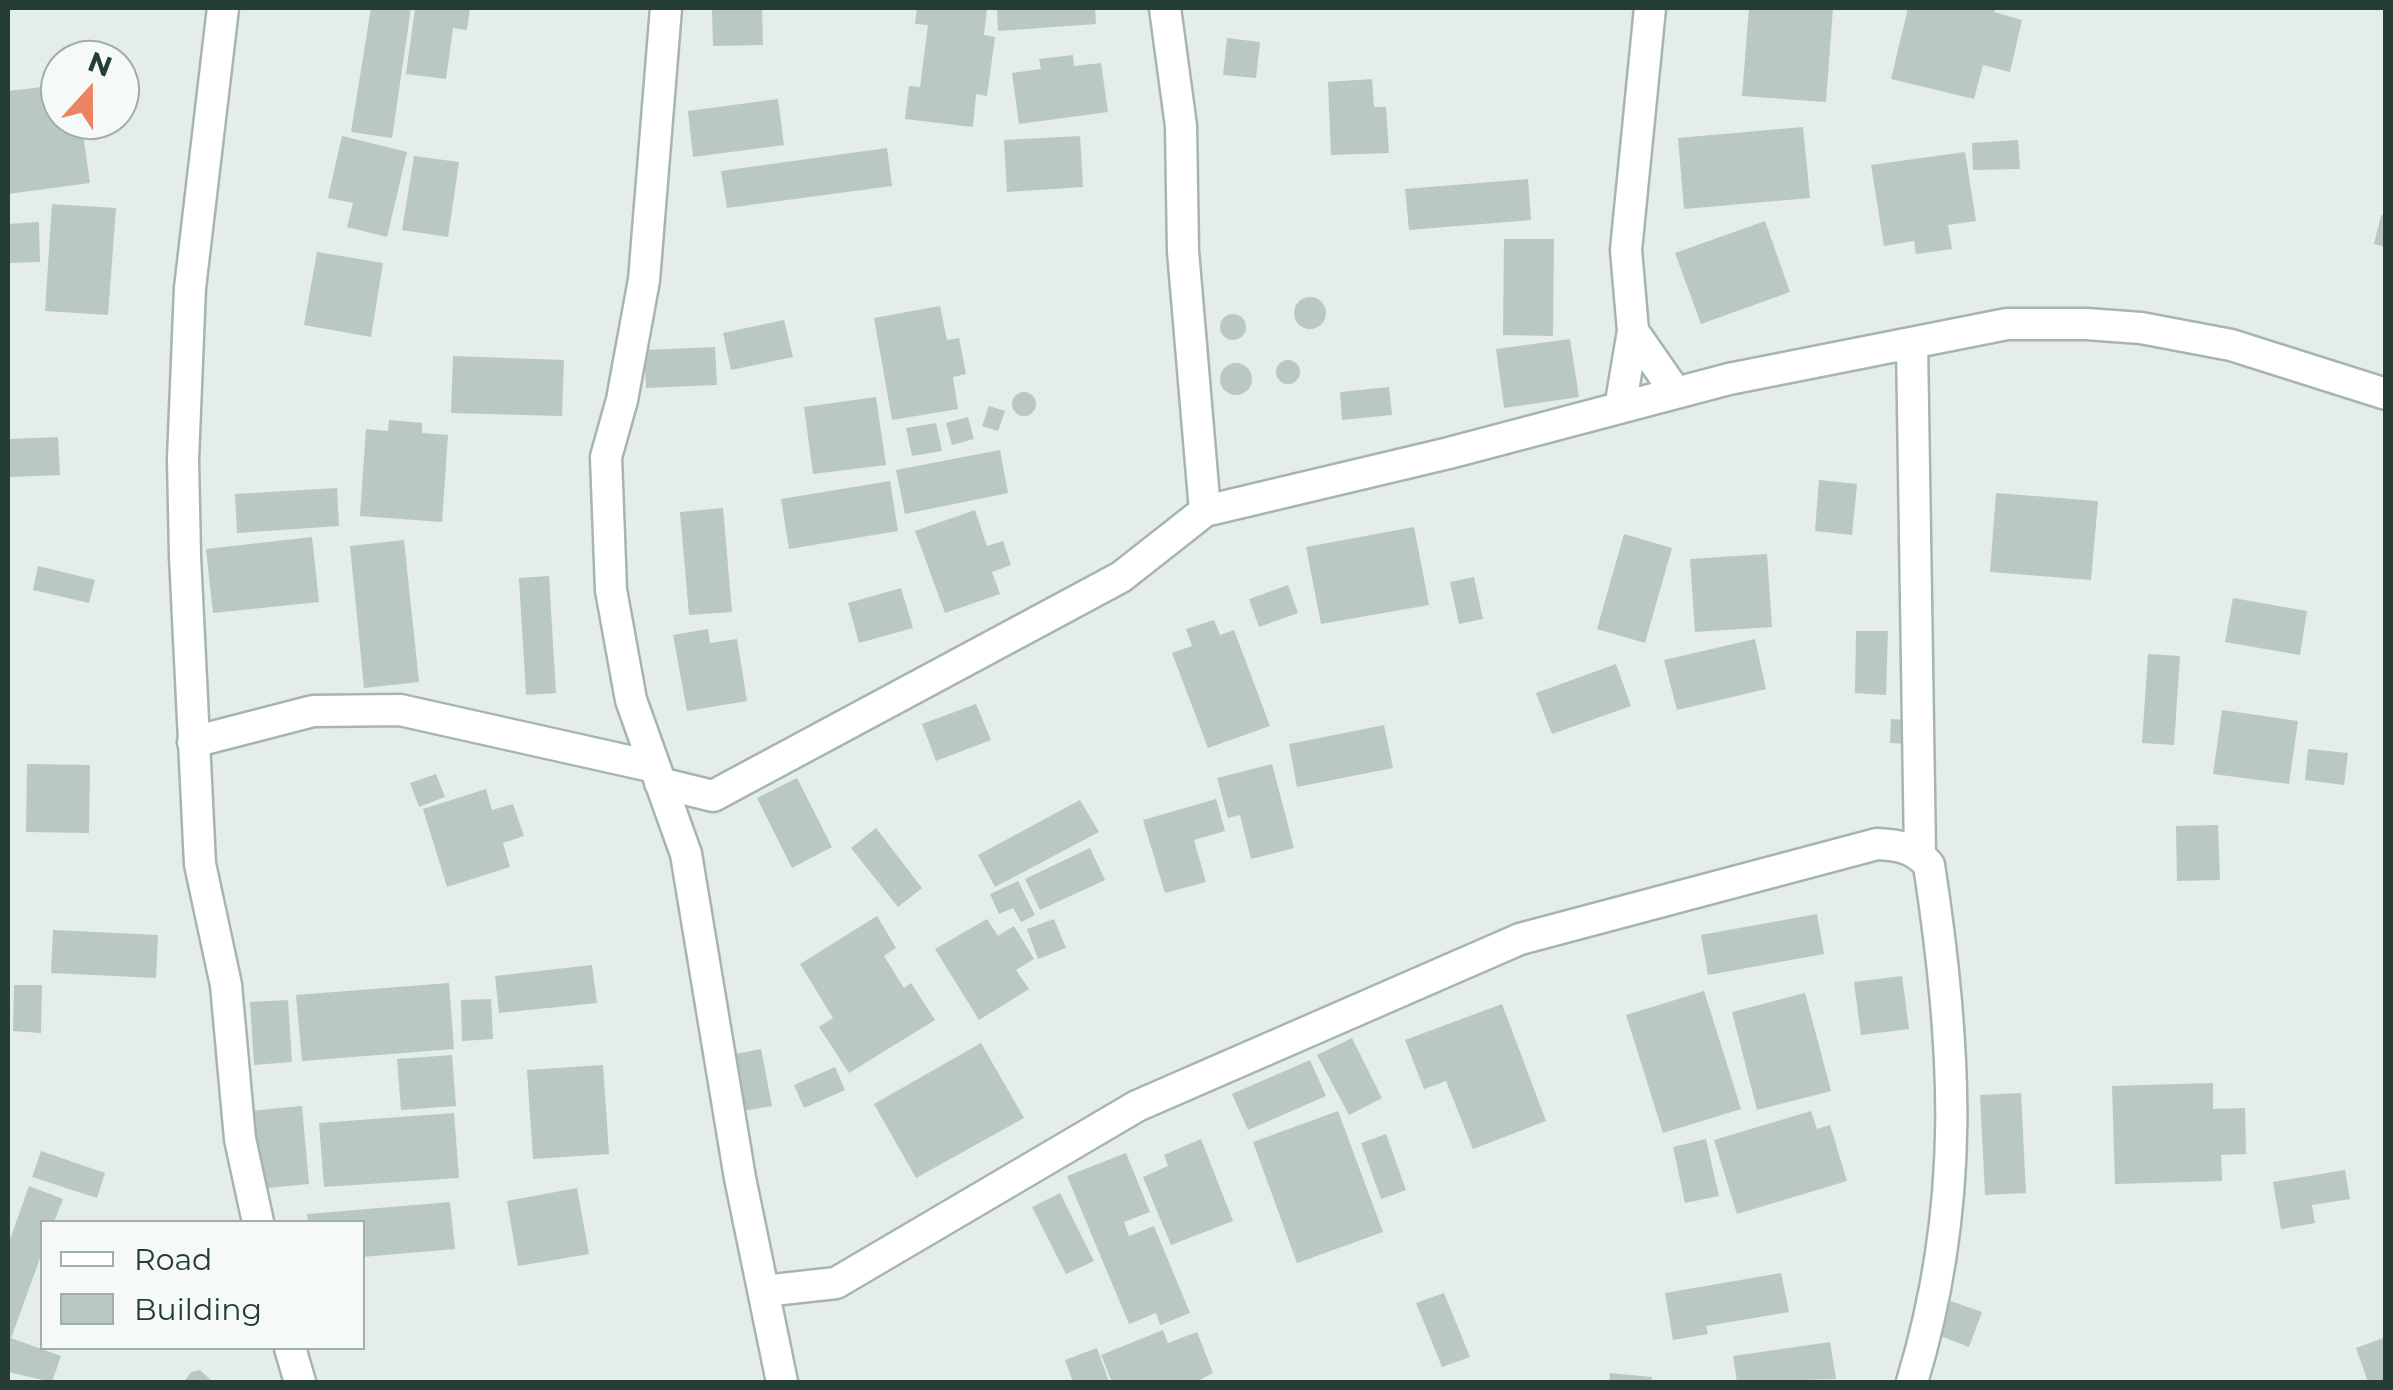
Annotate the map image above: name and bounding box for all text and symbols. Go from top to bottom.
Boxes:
north arrow [40,40,140,140]
text: N [83,44,117,84]
legend [40,1220,365,1350]
text: Road [134,1241,212,1278]
text: Building [134,1291,262,1328]

